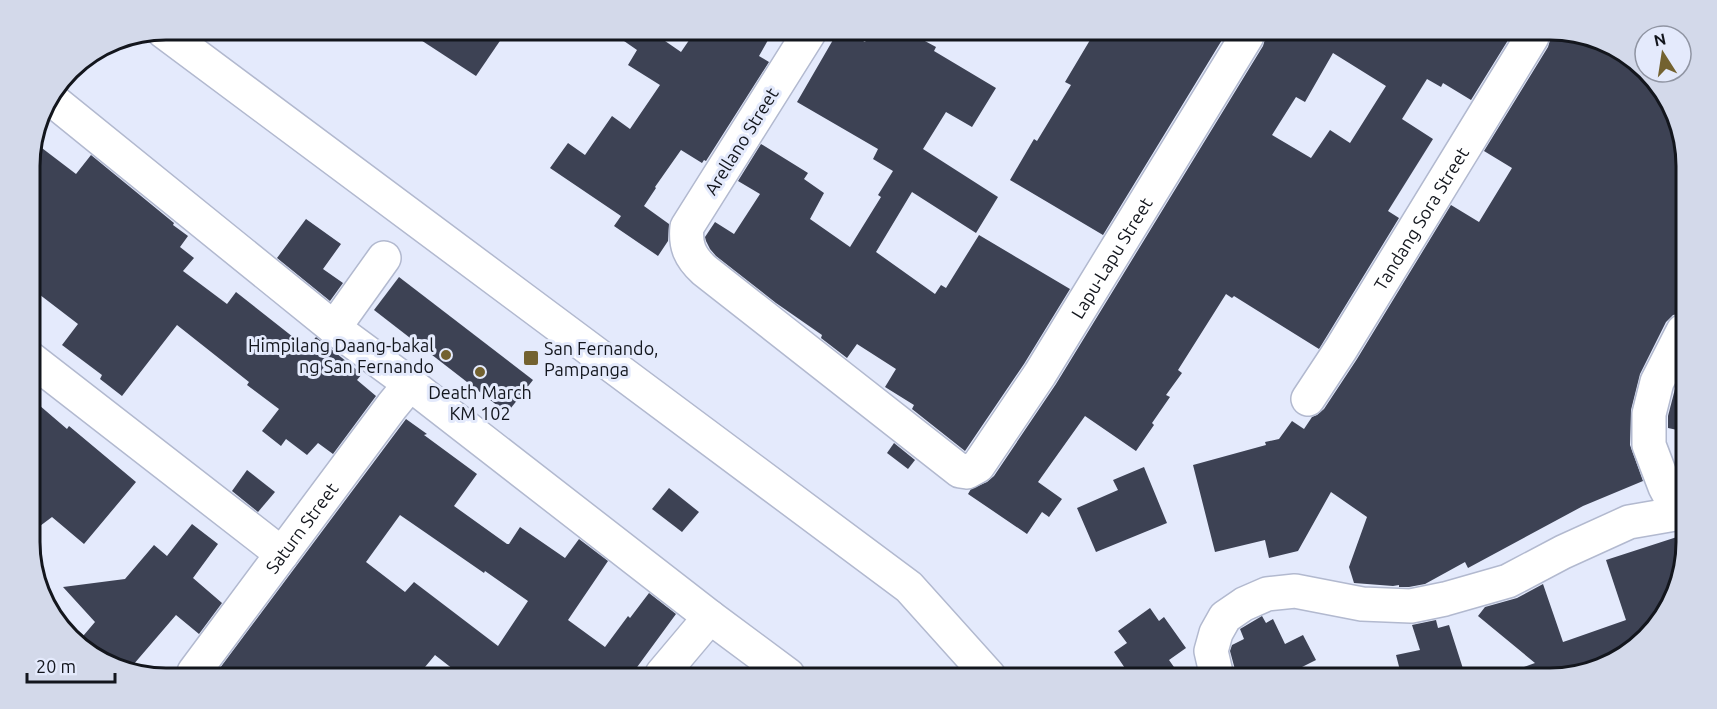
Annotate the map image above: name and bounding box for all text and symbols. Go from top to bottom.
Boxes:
north arrow [1633,24,1693,84]
text: N [1652,29,1668,49]
street label: Arellano Street [700,84,782,198]
street label: Tandang Sora Street [1370,143,1472,294]
street label: Lapu-Lapu Street [1067,194,1156,322]
place label: Himpilang Daang-bakal ng San Fernando [248,335,434,376]
place label: San Fernando, Pampanga [544,338,659,379]
marker: Himpilang Daang-bakal ng San Fernando [439,348,453,362]
marker: San Fernando, Pampanga [522,349,540,367]
marker: Death March KM 102 [473,365,487,379]
place label: Death March KM 102 [428,382,532,423]
street label: Saturn Street [261,478,342,577]
scale bar [27,646,116,684]
text: 20 m [36,656,76,676]

